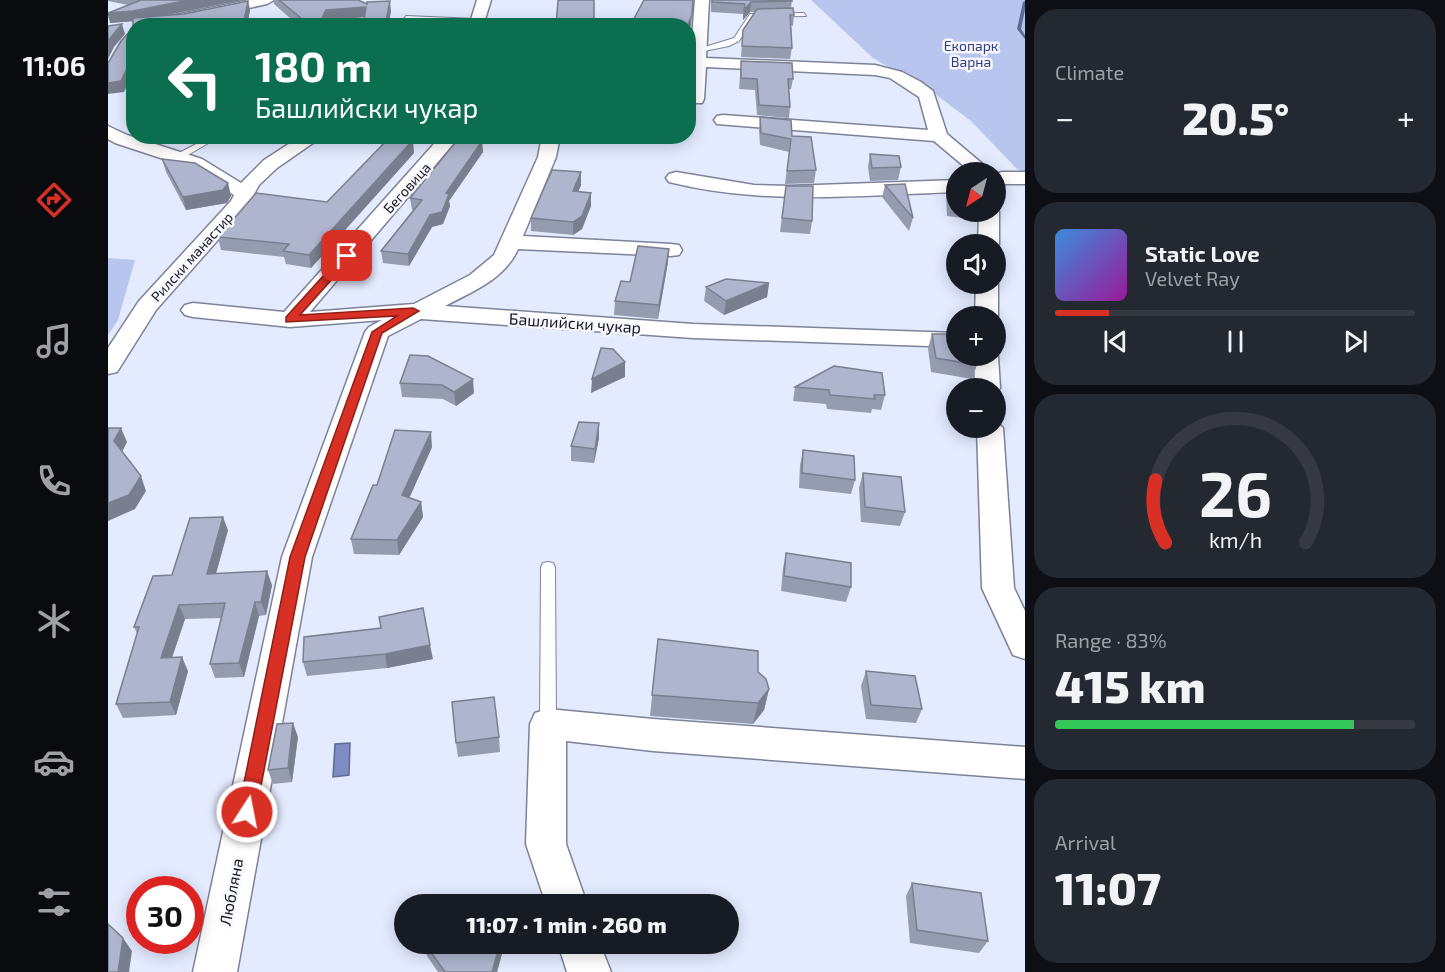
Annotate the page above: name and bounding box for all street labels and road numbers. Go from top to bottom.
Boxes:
street label: Беговица [379,159,434,217]
street label: Рилски манастир [147,209,236,305]
street label: Башлийски чукар [508,308,642,338]
street label: Любляна [215,857,246,927]

